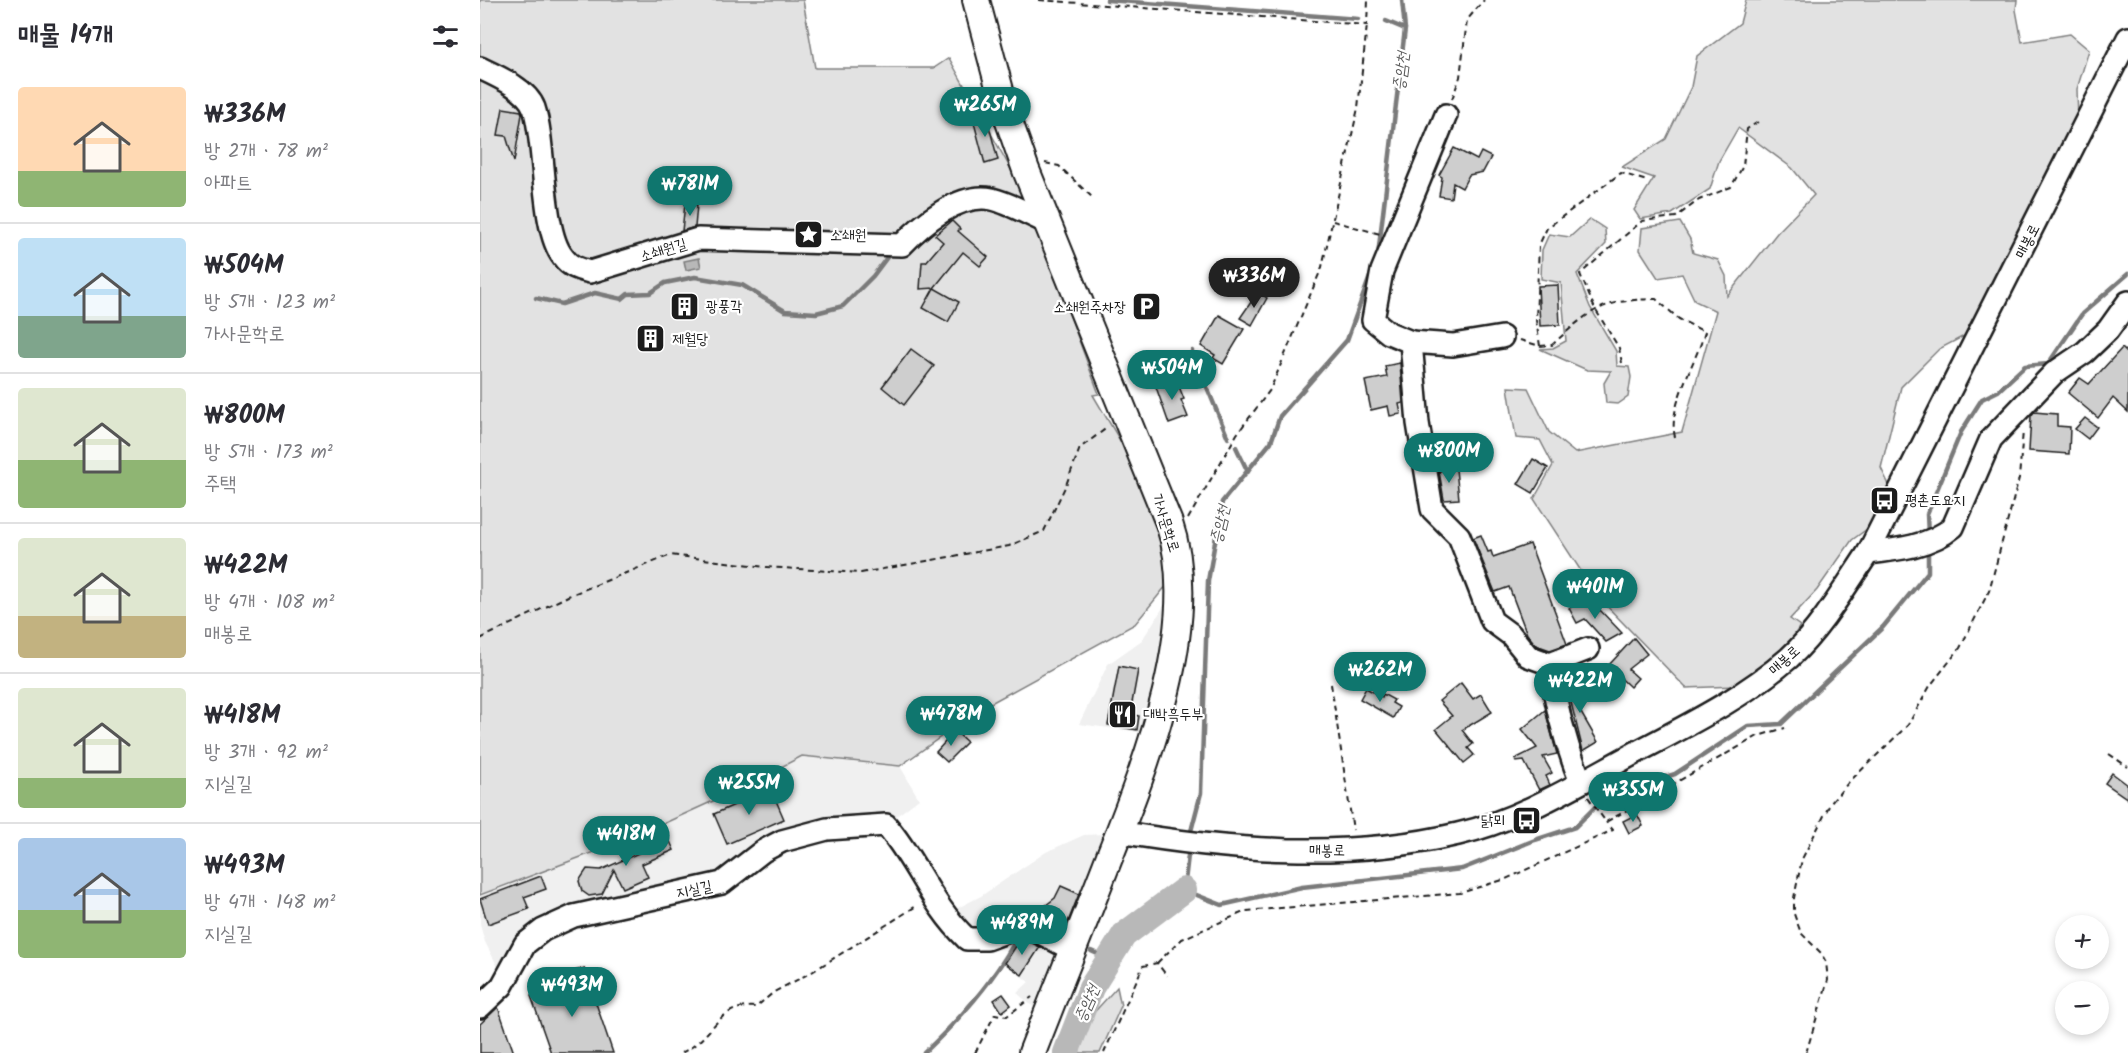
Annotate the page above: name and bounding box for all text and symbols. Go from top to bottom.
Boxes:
text: 매물 14개 [18,15,113,57]
icon: filters [429,20,462,53]
water label: 증암천 [1387,48,1417,92]
pin: ₩265M [943,87,1027,138]
text: ₩265M [954,90,1016,122]
text: ₩336M [204,94,286,136]
icon: home [66,111,138,183]
text: 방 2개 · 78 m² [204,136,328,168]
pin: ₩781M [648,166,732,217]
text: 아파트 [204,168,252,200]
text: ₩781M [661,169,719,201]
place icon: 소쇄원 [793,219,825,251]
street label: 매봉로 [2009,220,2047,263]
place label: 소쇄원 [830,224,866,248]
street label: 소쇄원길 [637,232,690,269]
text: ₩504M [204,245,284,287]
pin: ₩336M [1212,258,1296,309]
text: ₩336M [1223,261,1285,293]
icon: home [66,262,138,334]
text: 방 5개 · 123 m² [204,287,335,319]
building icon: 광풍각 [669,290,701,322]
parking icon: 소쇄원주차장 [1131,291,1163,323]
place label: 광풍각 [706,295,742,319]
place label: 소쇄원주차장 [1054,296,1126,320]
text: 가사문학로 [204,319,284,351]
building icon: 제월당 [635,323,667,355]
place label: 제월당 [672,328,708,352]
pin: ₩504M [1130,350,1214,401]
text: ₩504M [1141,353,1203,385]
text: ₩800M [204,395,285,437]
icon: home [66,412,138,484]
pin: ₩800M [1407,433,1491,484]
text: ₩800M [1418,436,1480,468]
text: 방 5개 · 173 m² [204,437,333,469]
text: 주택 [204,469,236,501]
bus stop icon: 평촌도요지 [1868,484,1900,516]
place label: 평촌도요지 [1905,489,1965,513]
street label: 가사문학로 [1144,491,1186,556]
water label: 증암천 [1204,501,1237,546]
text: ₩422M [204,545,288,587]
icon: home [66,562,138,634]
pin: ₩401M [1553,569,1637,620]
text: ₩401M [1566,572,1624,604]
text: 방 4개 · 108 m² [204,587,334,619]
text: 매봉로 [204,619,252,651]
street label: 매봉로 [1763,640,1806,682]
pin: ₩262M [1338,652,1422,703]
text: ₩262M [1348,655,1412,687]
pin: ₩422M [1538,663,1622,714]
text: ₩422M [1548,666,1612,698]
text: ₩418M [204,695,280,737]
pin: ₩478M [909,696,993,747]
restaurant icon: 대박흑두부 [1106,698,1138,730]
text: ₩478M [920,699,982,731]
place label: 대박흑두부 [1143,703,1203,727]
icon: home [66,712,138,784]
text: 방 3개 · 92 m² [204,737,328,769]
pin: ₩255M [707,765,791,816]
text: ₩255M [718,768,780,800]
text: 지실길 [204,769,252,801]
pin: ₩355M [1591,772,1675,823]
text: ₩355M [1602,775,1664,807]
bus stop icon: 닭뫼 [1510,804,1542,836]
place label: 닭뫼 [1481,809,1505,833]
pin: ₩418M [584,816,668,867]
text: ₩418M [597,819,655,851]
street label: 매봉로 [1309,839,1345,863]
text: ₩493M [204,845,285,887]
icon: home [66,862,138,934]
street label: 지실길 [674,874,714,905]
text: 방 4개 · 148 m² [204,887,335,919]
pin: ₩489M [980,905,1064,956]
text: ₩489M [991,908,1053,940]
map controls [2055,915,2109,1035]
button: + [2055,915,2109,969]
text: 지실길 [204,919,252,951]
pin: ₩493M [530,967,614,1018]
text: ₩493M [541,970,603,1002]
water label: 증암천 [1068,979,1108,1026]
button: − [2055,981,2109,1035]

